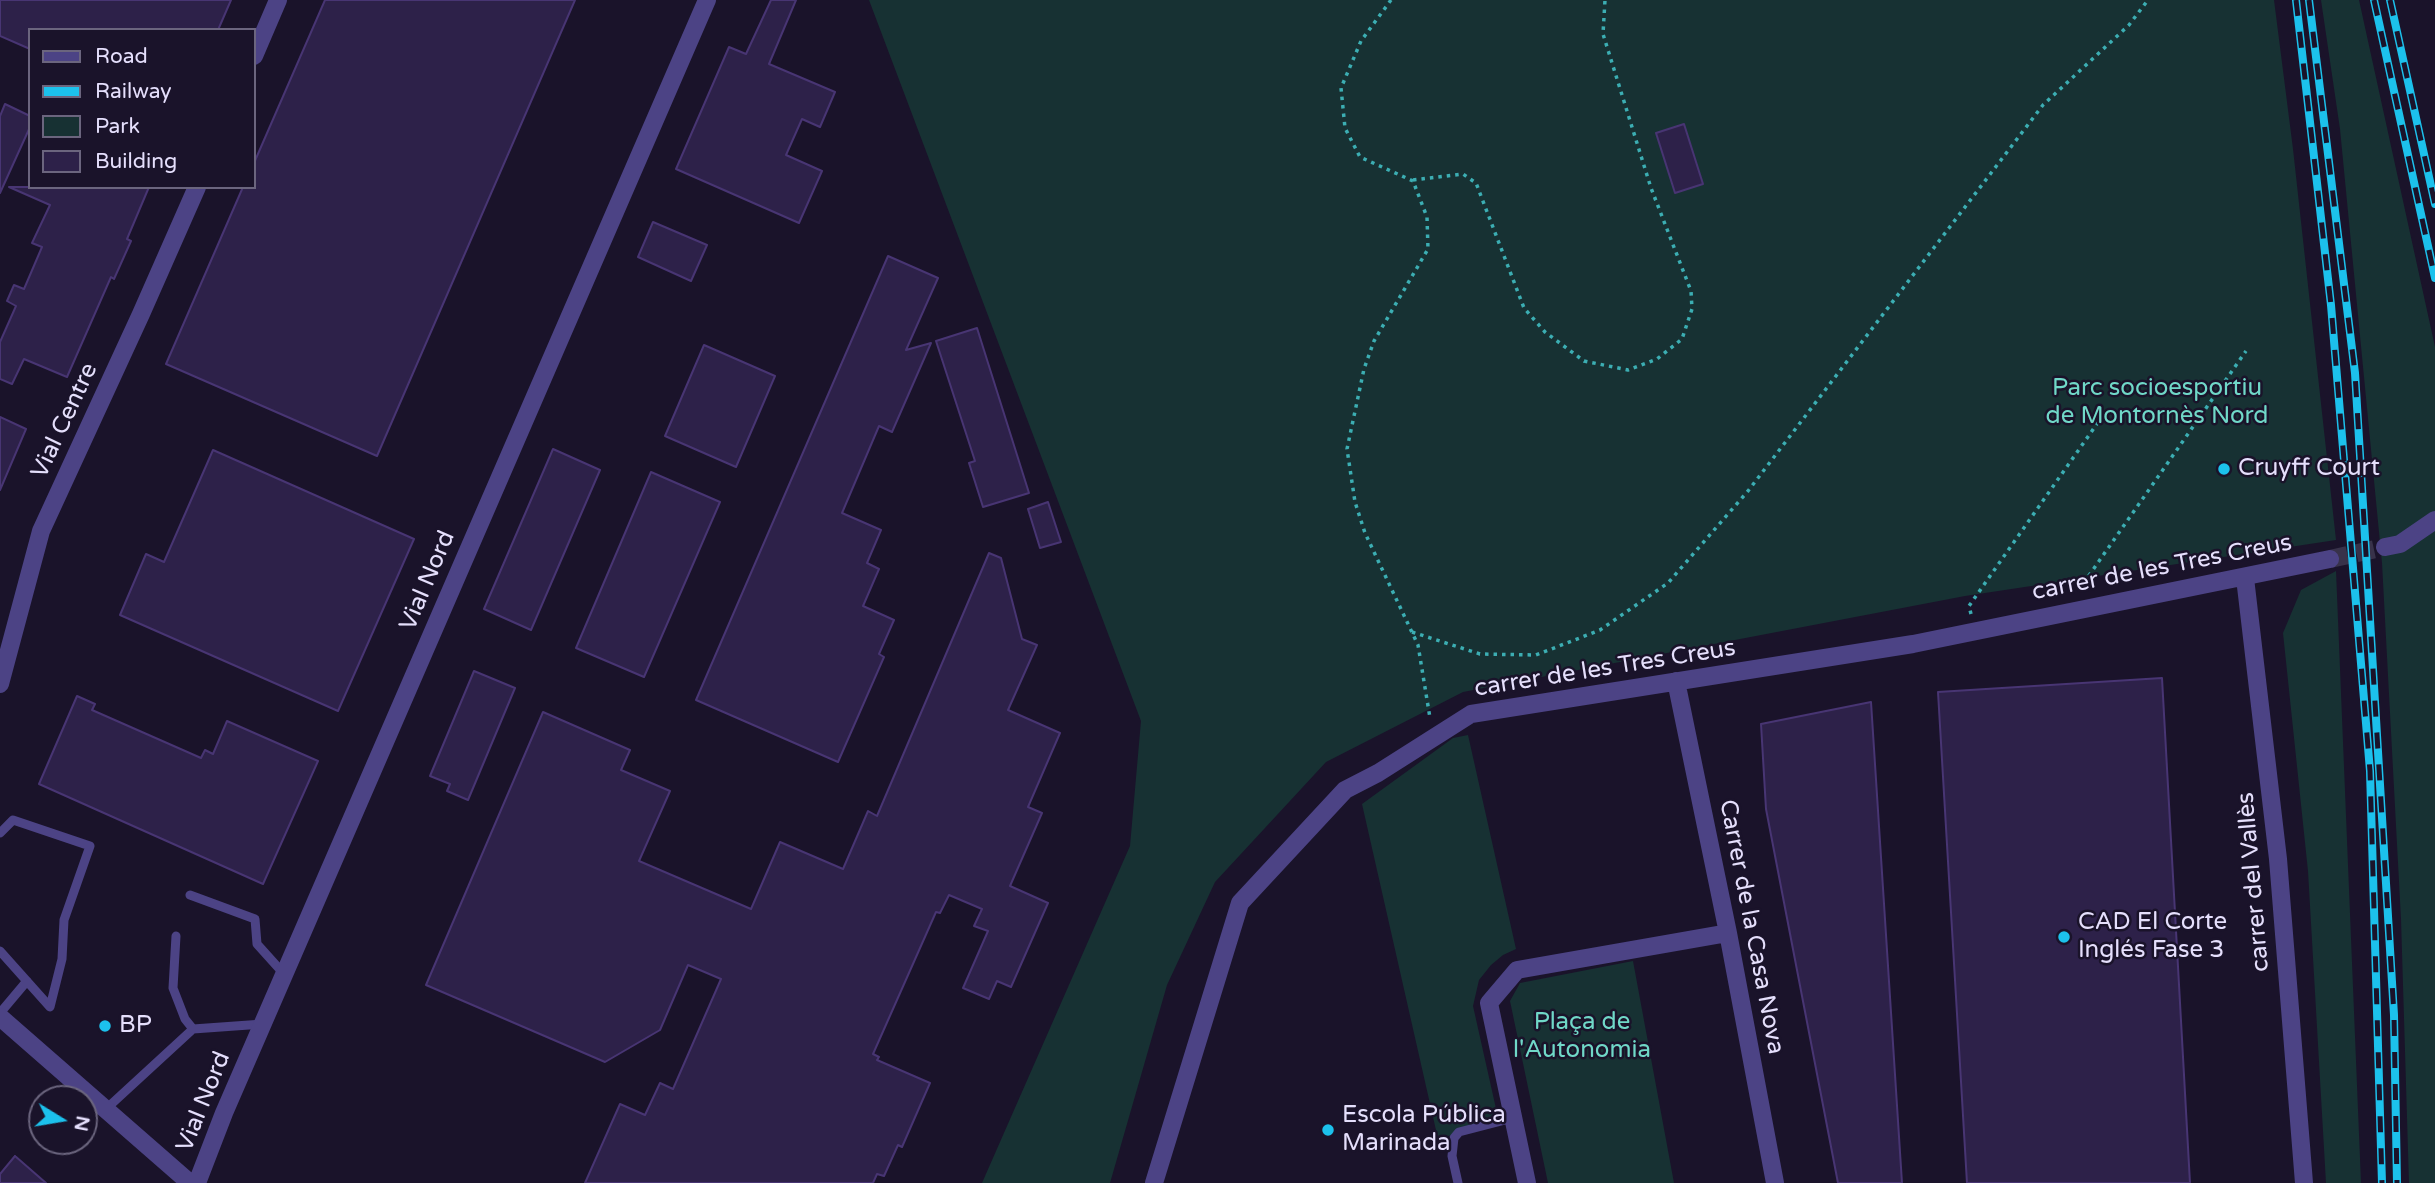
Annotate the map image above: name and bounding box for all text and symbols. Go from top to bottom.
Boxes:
legend [28,28,256,189]
text: Road [95,44,148,69]
text: Railway [95,79,172,104]
text: Park [95,114,140,139]
text: Building [95,149,177,174]
street label: Vial Centre [26,359,104,483]
park label: Parc socioesportiu de Montornès Nord [2046,375,2268,431]
place label: Cruyff Court [2238,455,2380,483]
marker: Cruyff Court [2216,461,2232,477]
street label: Vial Nord [394,527,462,635]
street label: carrer de les Tres Creus [2030,529,2294,607]
street label: carrer de les Tres Creus [1472,634,1738,704]
street label: carrer del Vallès [2232,791,2276,973]
street label: Carrer de la Casa Nova [1712,797,1790,1057]
place label: CAD El Corte Inglés Fase 3 [2078,909,2227,965]
marker: CAD El Corte Inglés Fase 3 [2056,929,2072,945]
park label: Plaça de l'Autonomia [1513,1009,1651,1065]
place label: BP [119,1012,152,1040]
marker: BP [97,1018,113,1034]
street label: Vial Nord [171,1048,237,1156]
north arrow [28,1085,98,1155]
place label: Escola Pública Marinada [1342,1102,1506,1158]
text: N [69,1114,94,1133]
marker: Escola Pública Marinada [1320,1122,1336,1138]

